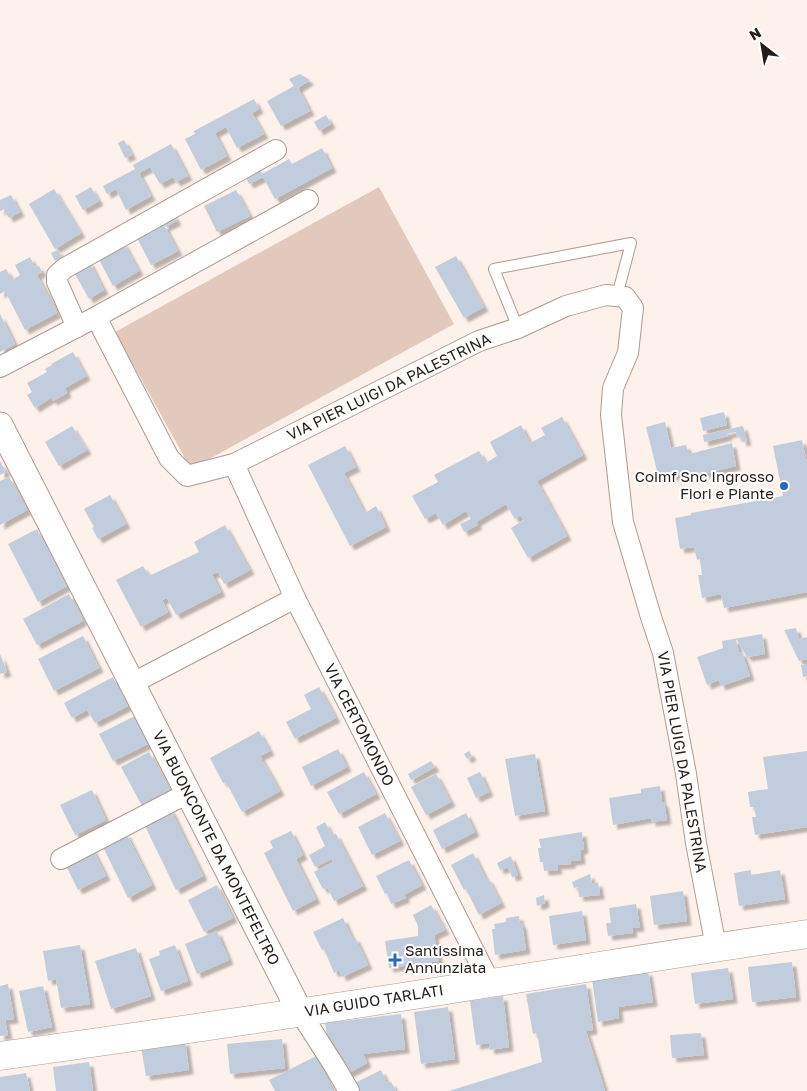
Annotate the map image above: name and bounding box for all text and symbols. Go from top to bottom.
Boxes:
north arrow [737,20,787,70]
text: N [746,23,764,43]
street label: VIA PIER LUIGI DA PALESTRINA [284,329,493,443]
place label: Coimf Snc Ingrosso Fiori e Piante [635,467,774,502]
marker: Coimf Snc Ingrosso Fiori e Piante [778,480,790,492]
street label: VIA PIER LUIGI DA PALESTRINA [655,650,711,874]
street label: VIA CERTOMONDO [321,660,399,789]
street label: VIA BUONCONTE DA MONTEFELTRO [150,727,284,968]
place label: Santissima Annunziata [405,941,486,976]
marker: Santissima Annunziata [389,954,401,966]
street label: VIA GUIDO TARLATI [303,980,445,1020]

